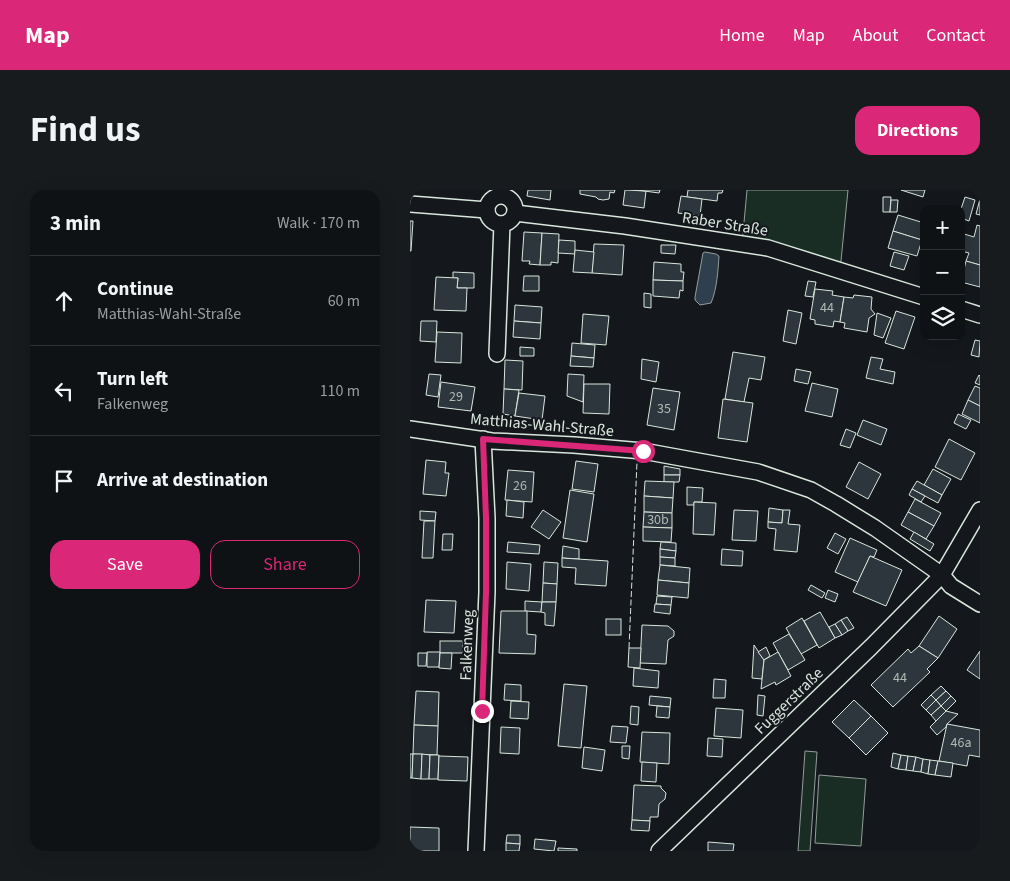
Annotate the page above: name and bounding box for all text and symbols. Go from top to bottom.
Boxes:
text: Map [25,18,70,53]
text: Home [719,23,765,48]
text: Map [793,23,825,48]
text: About [853,23,898,48]
text: Contact [926,23,985,48]
text: Find us [30,105,140,155]
button: Directions [855,106,980,155]
map controls [920,205,965,340]
button: + [920,205,965,250]
street label: Raber Straße [681,206,770,242]
text: 3 min [50,208,101,238]
text: Walk · 170 m [277,212,360,234]
button: − [920,250,965,295]
text: Continue [97,276,174,303]
icon: ahead [50,287,78,315]
text: 60 m [328,290,360,312]
button: layers [920,295,965,340]
house number: 44 [820,298,834,318]
text: Matthias-Wahl-Straße [97,303,241,325]
text: Turn left [97,366,168,393]
icon: left [50,377,78,405]
text: 110 m [320,380,360,402]
house number: 29 [449,387,463,407]
text: Falkenweg [97,393,168,415]
house number: 35 [657,399,671,419]
street label: Matthias-Wahl-Straße [469,408,615,442]
route start [632,440,655,463]
icon: arrive [50,467,78,495]
text: Arrive at destination [97,467,268,494]
house number: 26 [513,476,527,496]
house number: 30b [647,510,669,530]
button: Save [50,540,200,589]
button: Share [210,540,360,589]
street label: Falkenweg [455,609,479,681]
street label: Fuggerstraße [750,663,828,739]
house number: 44 [893,668,907,688]
route end [471,700,494,723]
house number: 46a [951,733,971,753]

